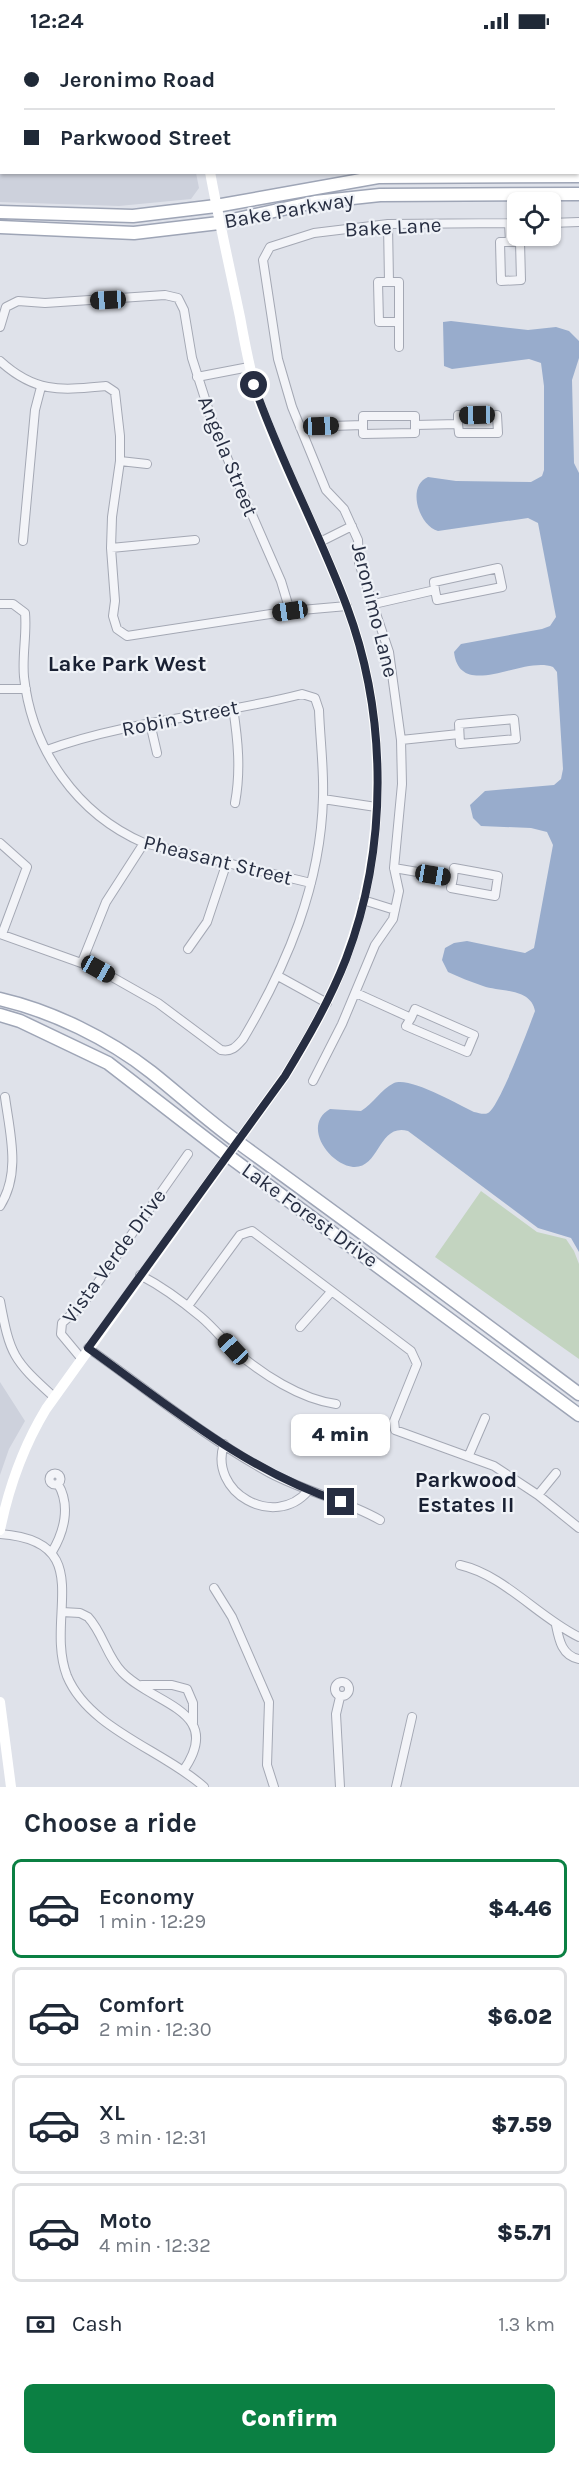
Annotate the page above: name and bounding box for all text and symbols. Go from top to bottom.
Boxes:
text: 12:24 [30,8,83,34]
text: Jeronimo Road [60,67,215,93]
text: Parkwood Street [60,125,231,151]
street label: Bake Parkway [222,187,356,233]
map controls [507,192,561,246]
button: locate [507,192,561,246]
street label: Bake Lane [344,212,442,242]
car [90,290,126,310]
route start [240,371,267,398]
street label: Angela Street [193,392,263,520]
car [459,406,495,424]
car [303,416,339,436]
street label: Jeronimo Lane [347,540,403,680]
car [271,600,309,622]
district label: Lake Park West [48,651,207,677]
street label: Robin Street [120,695,240,741]
street label: Pheasant Street [141,830,295,890]
car [414,863,452,887]
car [78,952,118,986]
street label: Lake Forest Drive [237,1158,383,1272]
street label: Vista Verde Drive [57,1184,171,1328]
car [214,1330,252,1368]
callout: 4 min [292,1415,391,1457]
text: 4 min [312,1423,369,1446]
district label: Parkwood Estates II [415,1467,517,1518]
route end [327,1488,354,1515]
text: Choose a ride [24,1807,197,1839]
icon: car [27,1882,81,1936]
text: Economy [99,1884,194,1910]
text: $4.46 [488,1896,552,1922]
text: 1 min · 12:29 [99,1910,206,1933]
icon: car [27,1990,81,2044]
text: Comfort [99,1992,184,2018]
text: $6.02 [487,2004,552,2030]
text: 2 min · 12:30 [99,2018,212,2041]
icon: car [27,2098,81,2152]
text: XL [99,2100,125,2126]
text: $7.59 [491,2112,552,2138]
text: 3 min · 12:31 [99,2126,207,2149]
icon: car [27,2206,81,2260]
text: Moto [99,2208,152,2234]
text: $5.71 [497,2220,552,2246]
text: 4 min · 12:32 [99,2234,211,2257]
icon: cash [24,2308,57,2341]
text: Cash [72,2311,122,2337]
text: 1.3 km [498,2313,555,2336]
button: Confirm [24,2384,555,2453]

